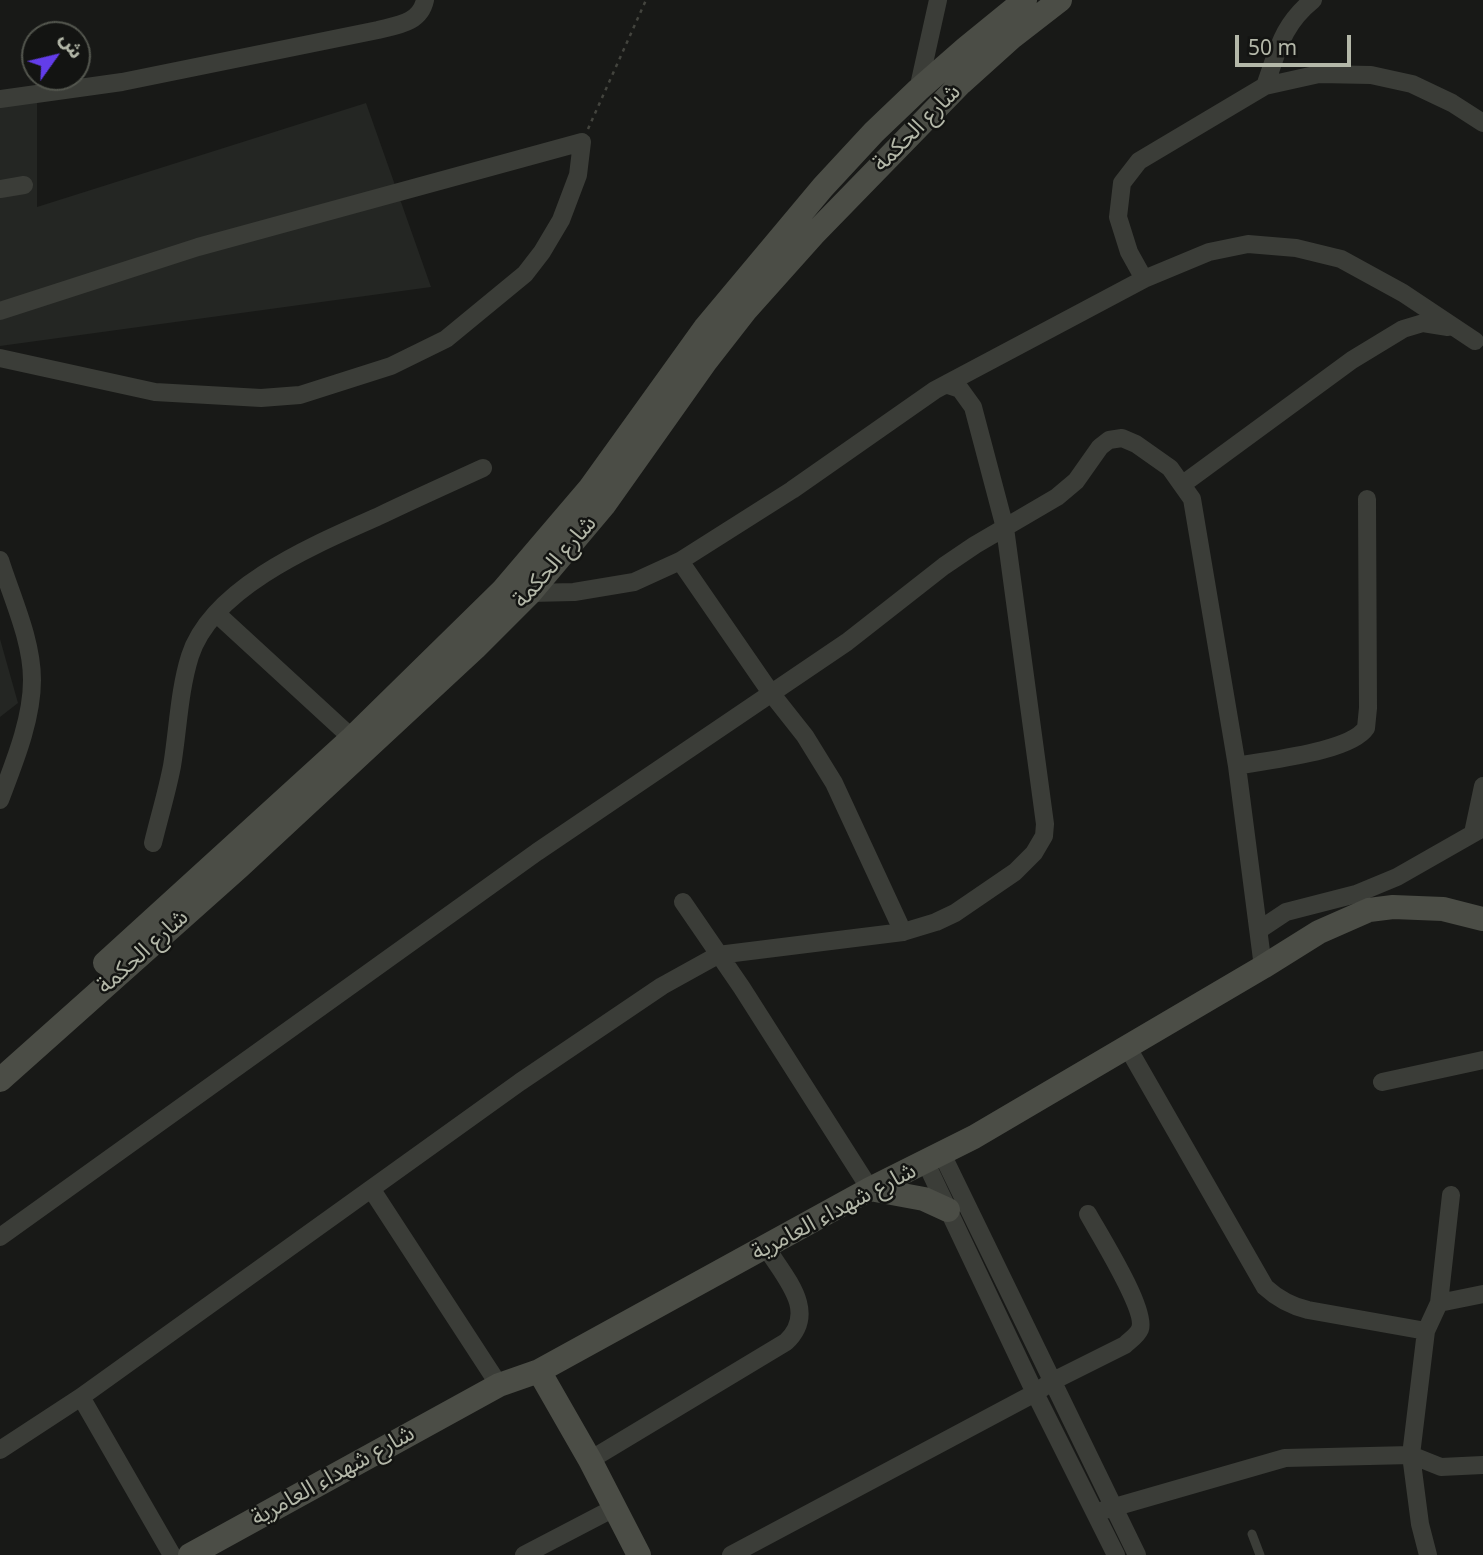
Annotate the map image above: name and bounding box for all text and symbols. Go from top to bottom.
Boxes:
north arrow [21,21,91,91]
scale bar [1238,21,1354,65]
text: ش [54,27,90,63]
text: 50 m [1248,33,1297,61]
street label: شارع الحكمة [867,78,967,178]
street label: شارع الحكمة [507,510,603,614]
street label: شارع الحكمة [92,904,194,1000]
street label: شارع شهداء العامرية [747,1157,921,1267]
street label: شارع شهداء العامرية [247,1420,419,1532]

